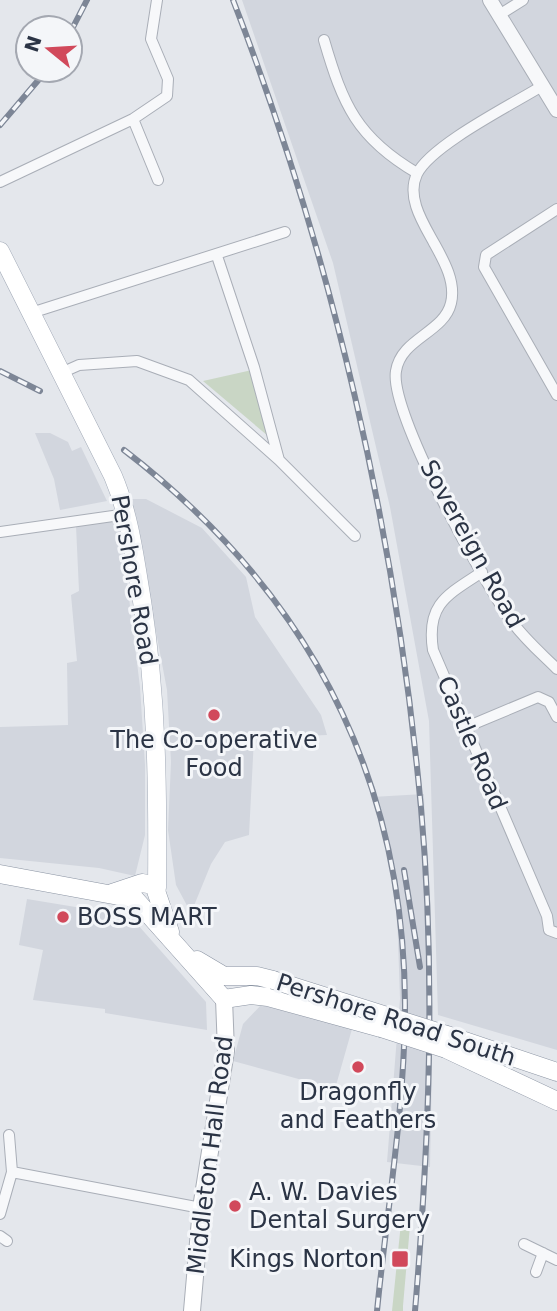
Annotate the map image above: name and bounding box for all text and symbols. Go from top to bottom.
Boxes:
north arrow [14,14,84,84]
text: N [20,33,46,55]
street label: Sovereign Road [414,455,530,633]
street label: Pershore Road [105,493,163,667]
street label: Castle Road [431,672,513,814]
marker: The Co-operative Food [206,707,222,723]
place label: The Co-operative Food [109,726,318,782]
place label: BOSS MART [77,903,217,931]
marker: BOSS MART [55,909,71,925]
street label: Pershore Road South [273,968,519,1072]
street label: Middleton Hall Road [181,1034,239,1276]
marker: Dragonfly and Feathers [350,1059,366,1075]
place label: Dragonfly and Feathers [280,1078,436,1134]
place label: A. W. Davies Dental Surgery [249,1178,430,1234]
marker: A. W. Davies Dental Surgery [227,1198,243,1214]
place label: Kings Norton [229,1245,384,1273]
marker: Kings Norton [390,1249,410,1269]

